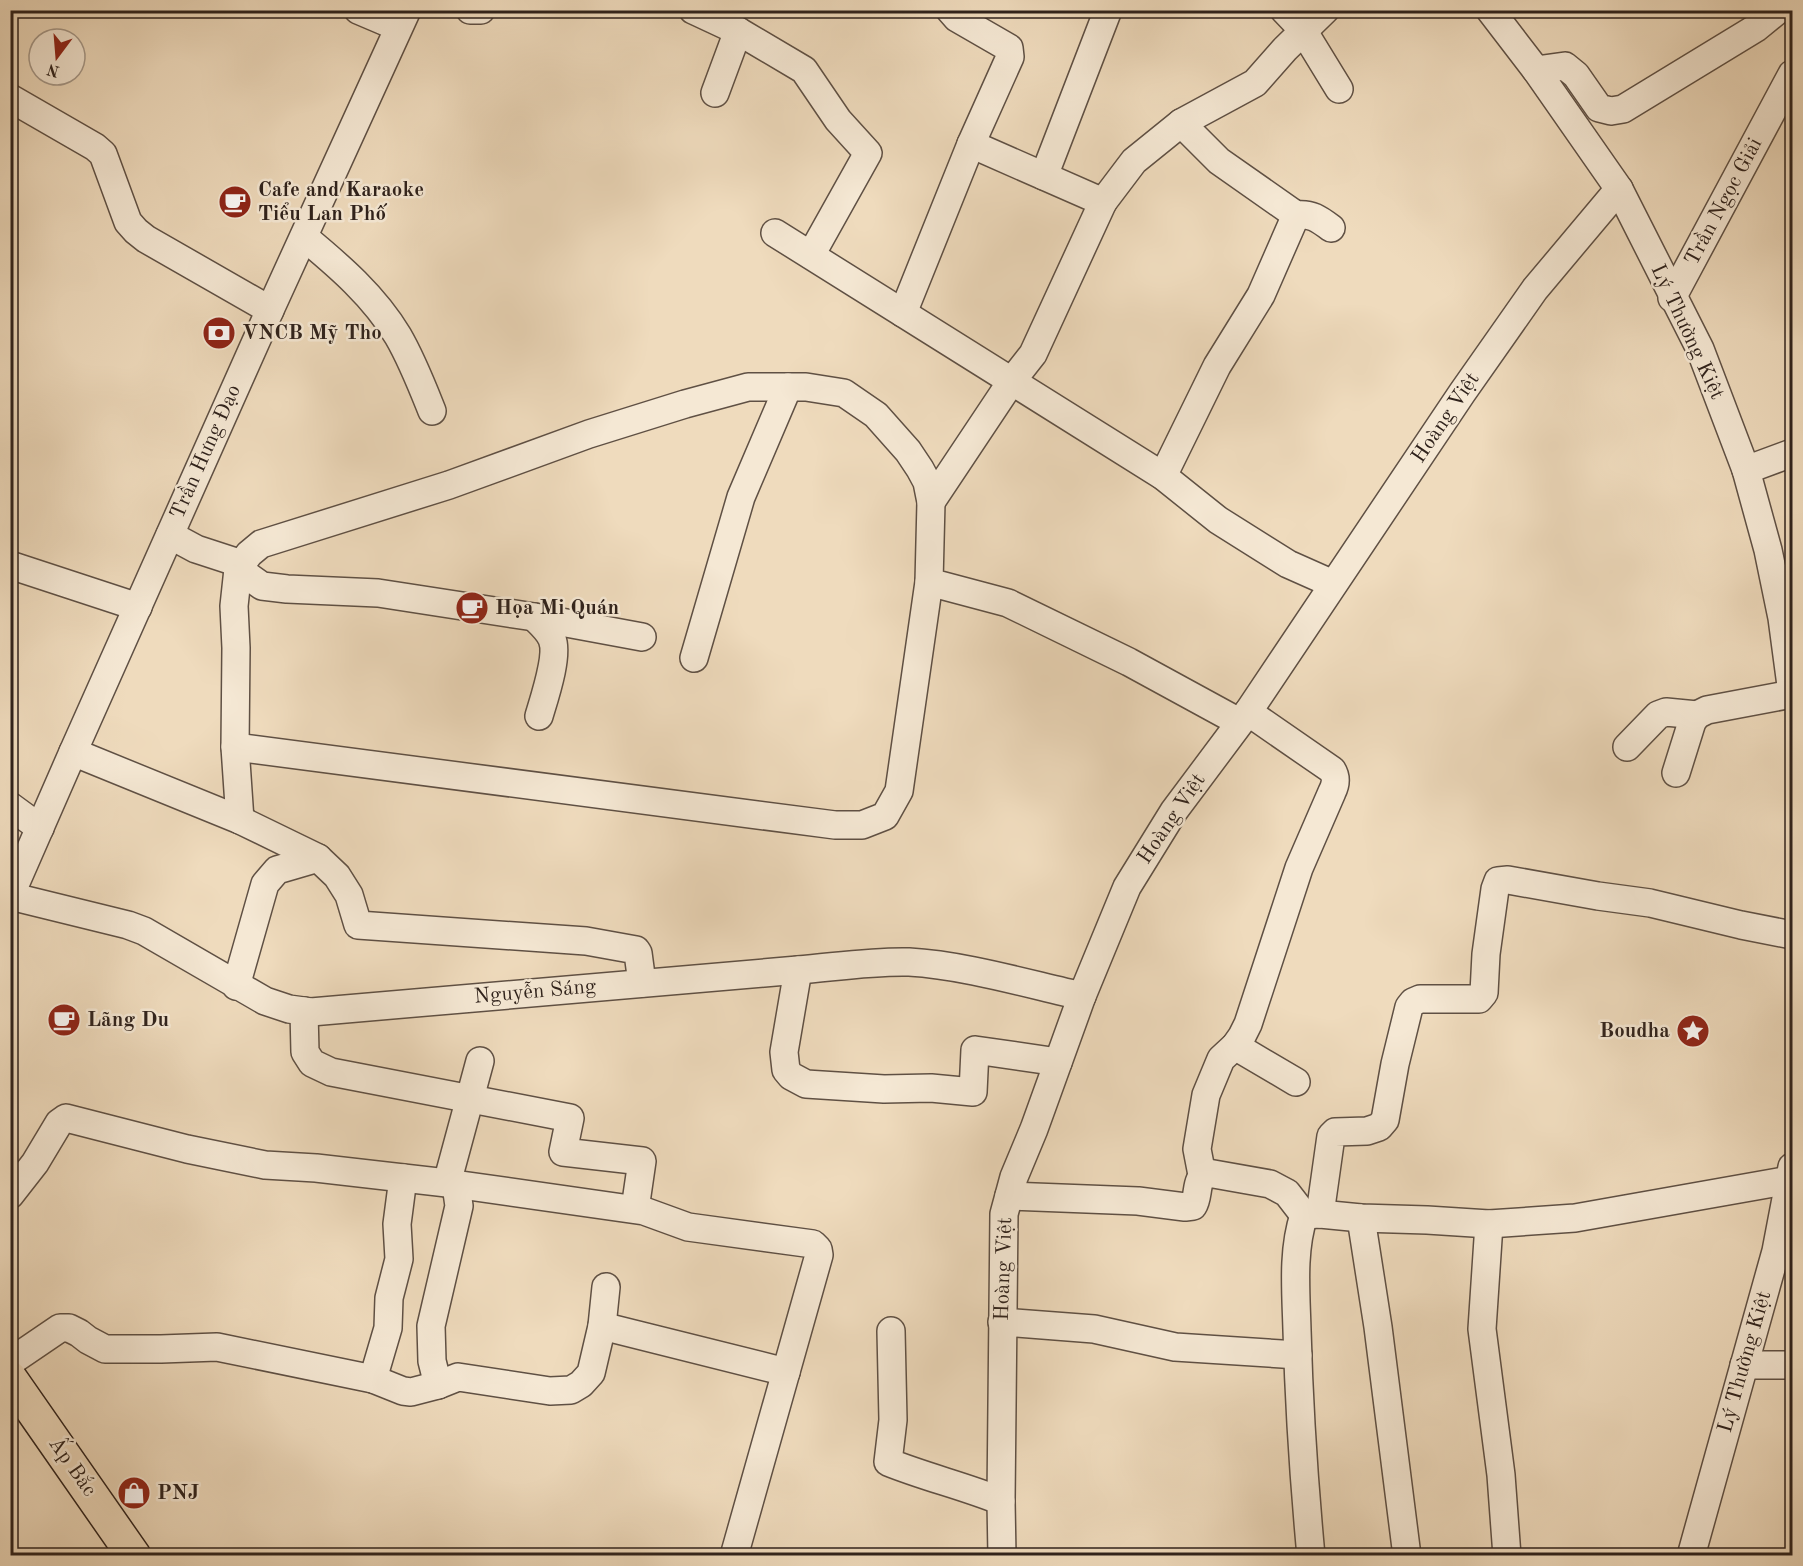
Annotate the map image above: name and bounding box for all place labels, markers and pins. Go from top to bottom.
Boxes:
place label: Cafe and Karaoke Tiểu Lan Phố [258,180,424,225]
cafe icon: Cafe and Karaoke Tiểu Lan Phố [217,184,253,220]
bank icon: VNCB Mỹ Tho [201,315,237,351]
place label: VNCB Mỹ Tho [242,323,382,344]
cafe icon: Họa Mi Quán [454,590,490,626]
place label: Họa Mi Quán [495,598,619,619]
cafe icon: Lãng Du [46,1002,82,1038]
place label: Lãng Du [87,1010,169,1031]
place icon: Boudha [1675,1013,1711,1049]
place label: Boudha [1599,1021,1670,1042]
shop icon: PNJ [116,1475,152,1511]
place label: PNJ [157,1483,199,1504]

